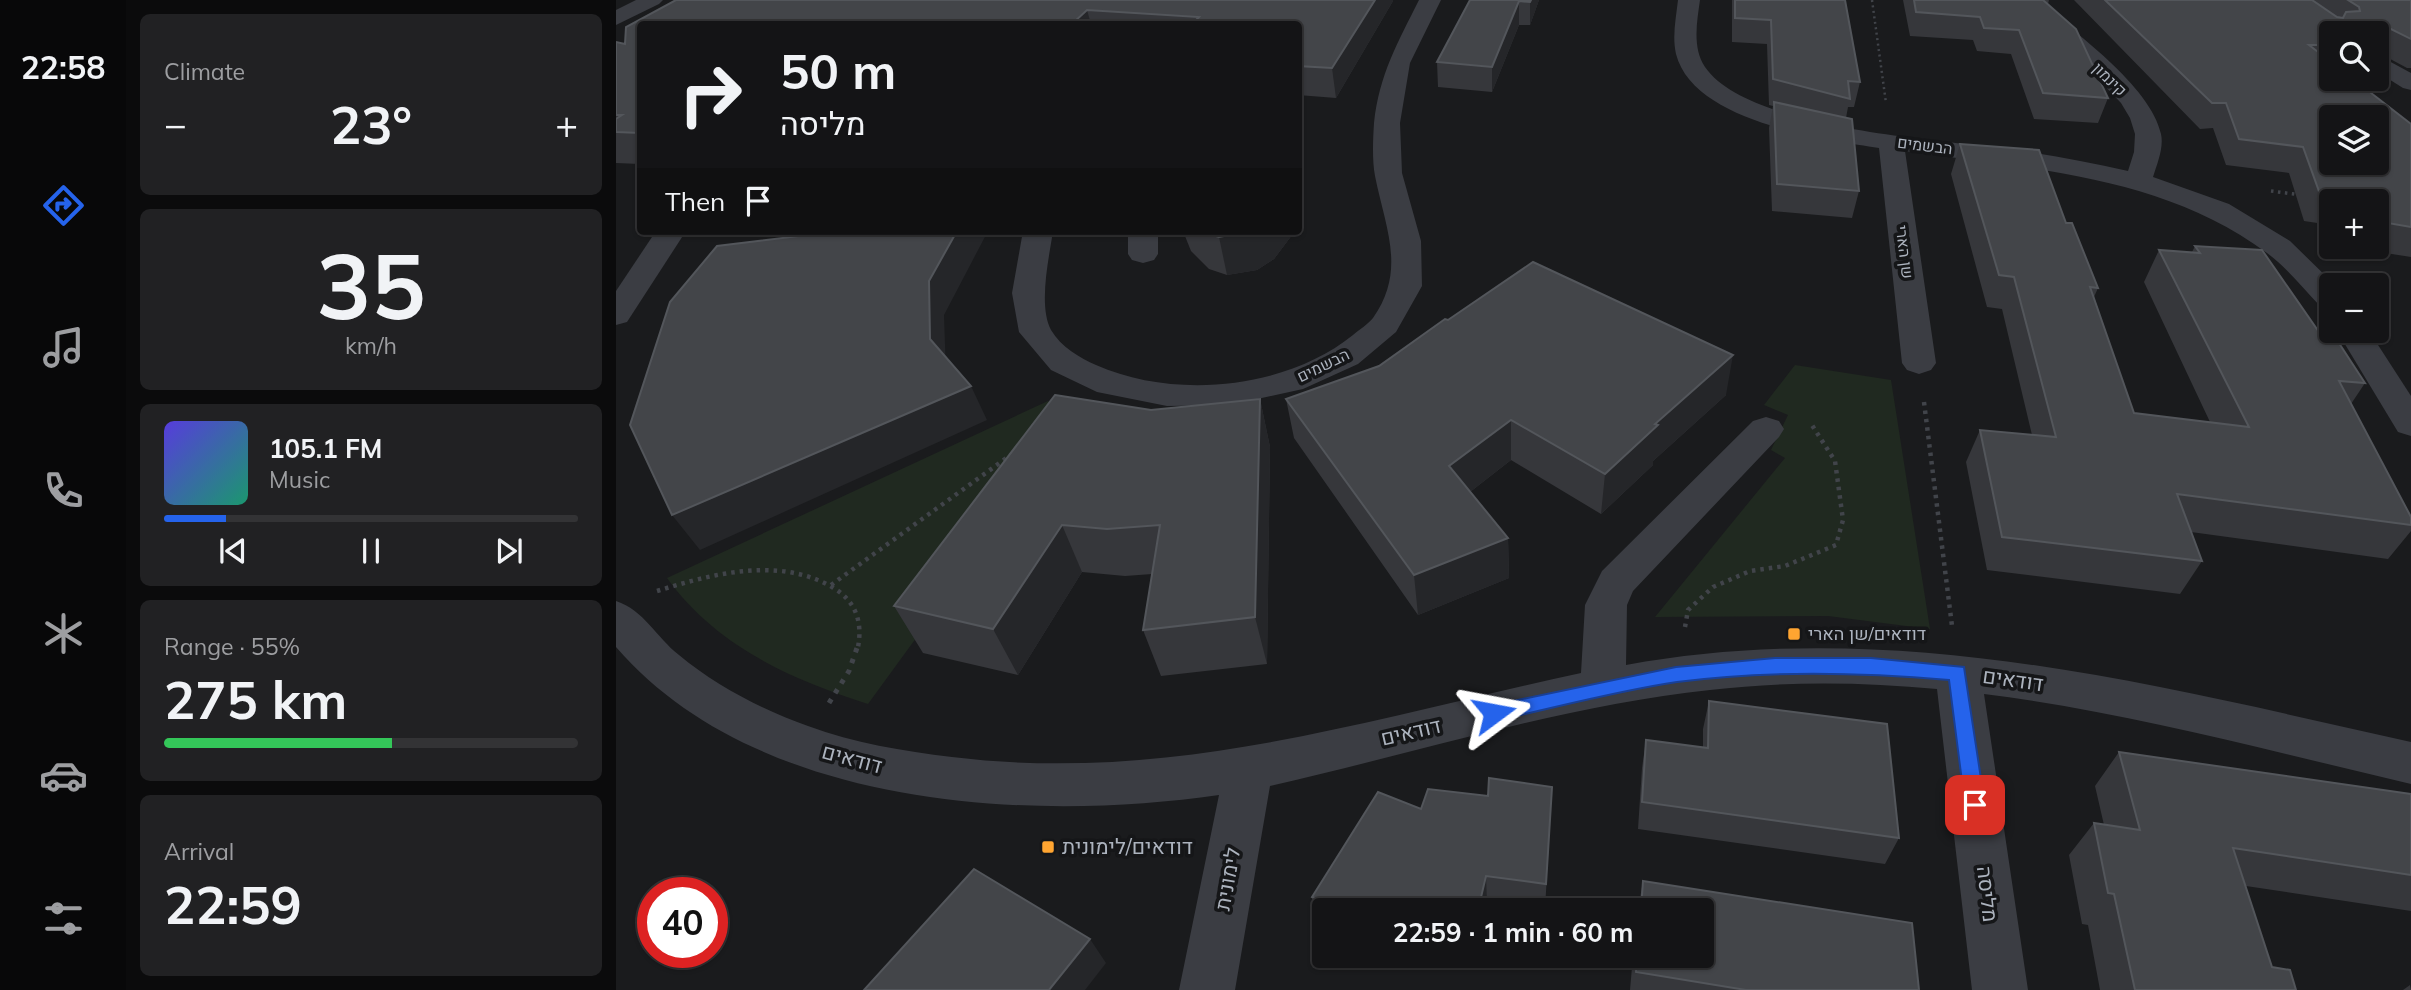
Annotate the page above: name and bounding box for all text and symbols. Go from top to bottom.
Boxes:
map controls [2319,21,2389,343]
button: search [2319,21,2389,91]
text: 50 m [780,40,896,101]
text: 22:58 [21,47,105,87]
icon: right [665,49,756,140]
text: Climate [164,57,245,86]
street label: קינמון [2089,58,2131,100]
text: 23° [330,92,412,157]
text: − [164,100,187,148]
text: + [555,100,578,148]
text: מליסה [780,103,866,143]
button: layers [2319,105,2389,175]
street label: הבשמים [1896,132,1954,158]
icon: directions [39,181,88,230]
icon: arrive [739,182,777,220]
text: Then [665,185,725,218]
button: + [2319,189,2389,259]
street label: שן הארי [1892,224,1918,280]
text: 35 [316,228,426,342]
button: − [2319,273,2389,343]
icon: music [39,323,88,372]
text: km/h [345,331,397,360]
street label: הבשמים [1294,344,1352,386]
text: 105.1 FM [269,432,382,465]
text: Music [269,465,330,494]
icon: phone [39,466,88,515]
icon: previous [214,532,252,570]
icon: pause [352,532,390,570]
icon: next [490,532,528,570]
icon: climate [39,609,88,658]
place label: דודאים/שן הארי [1808,622,1926,645]
marker: דודאים/שן הארי [1786,626,1802,642]
text: Range · 55% [164,632,300,661]
street label: דודאים [1981,662,2045,696]
text: 275 km [164,667,347,732]
position arrow [1457,676,1531,750]
street label: דודאים [1378,711,1444,751]
street label: דודאים [819,738,885,779]
icon: car [39,751,88,800]
pin [1945,775,2005,835]
icon: arrive [1956,786,1994,824]
place label: דודאים/לימונית [1062,833,1193,859]
text: Arrival [164,837,234,866]
marker: דודאים/לימונית [1040,839,1056,855]
street label: לימונית [1209,845,1245,912]
street label: מליסה [1972,864,2004,923]
text: 22:59 [164,872,302,937]
speed limit sign: 40 [637,877,728,968]
icon: filters [39,894,88,943]
text: 22:59 · 1 min · 60 m [1393,916,1633,949]

